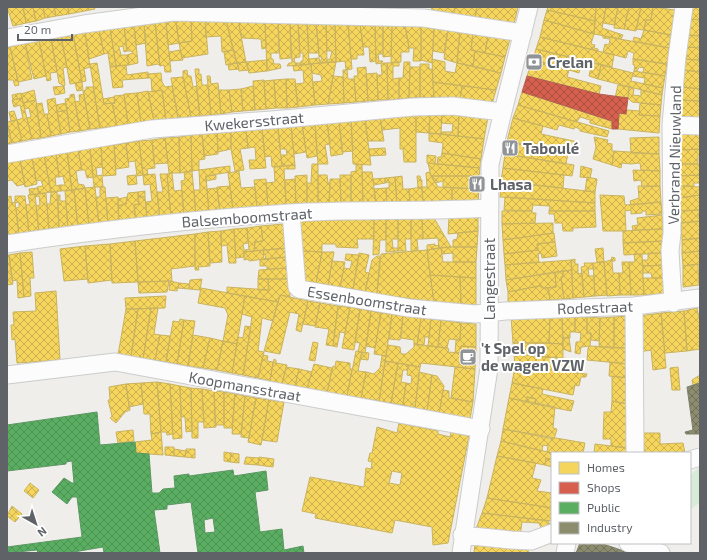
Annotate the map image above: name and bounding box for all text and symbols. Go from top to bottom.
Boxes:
scale bar [18,16,72,42]
text: 20 m [24,22,51,36]
bank icon: Crelan [524,52,544,72]
place label: Crelan [547,53,593,71]
street label: Verbrand Nieuwland [664,85,684,225]
street label: Kwekersstraat [204,108,305,134]
restaurant icon: Taboulé [500,138,520,158]
place label: Taboulé [523,139,579,157]
restaurant icon: Lhasa [467,174,487,194]
place label: Lhasa [490,175,532,193]
street label: Balsemboomstraat [181,203,313,231]
street label: Langestraat [480,237,498,320]
street label: Essenboomstraat [306,282,428,318]
street label: Rodestraat [557,297,634,317]
place label: 't Spel op de wagen VZW [481,339,585,374]
cafe icon: 't Spel op de wagen VZW [458,347,478,367]
street label: Koopmansstraat [187,367,303,405]
legend [551,452,691,544]
text: Homes [587,460,625,474]
text: Shops [587,480,621,494]
text: Public [587,500,620,514]
north arrow [16,504,56,544]
text: Industry [587,520,633,534]
text: N [35,525,50,540]

